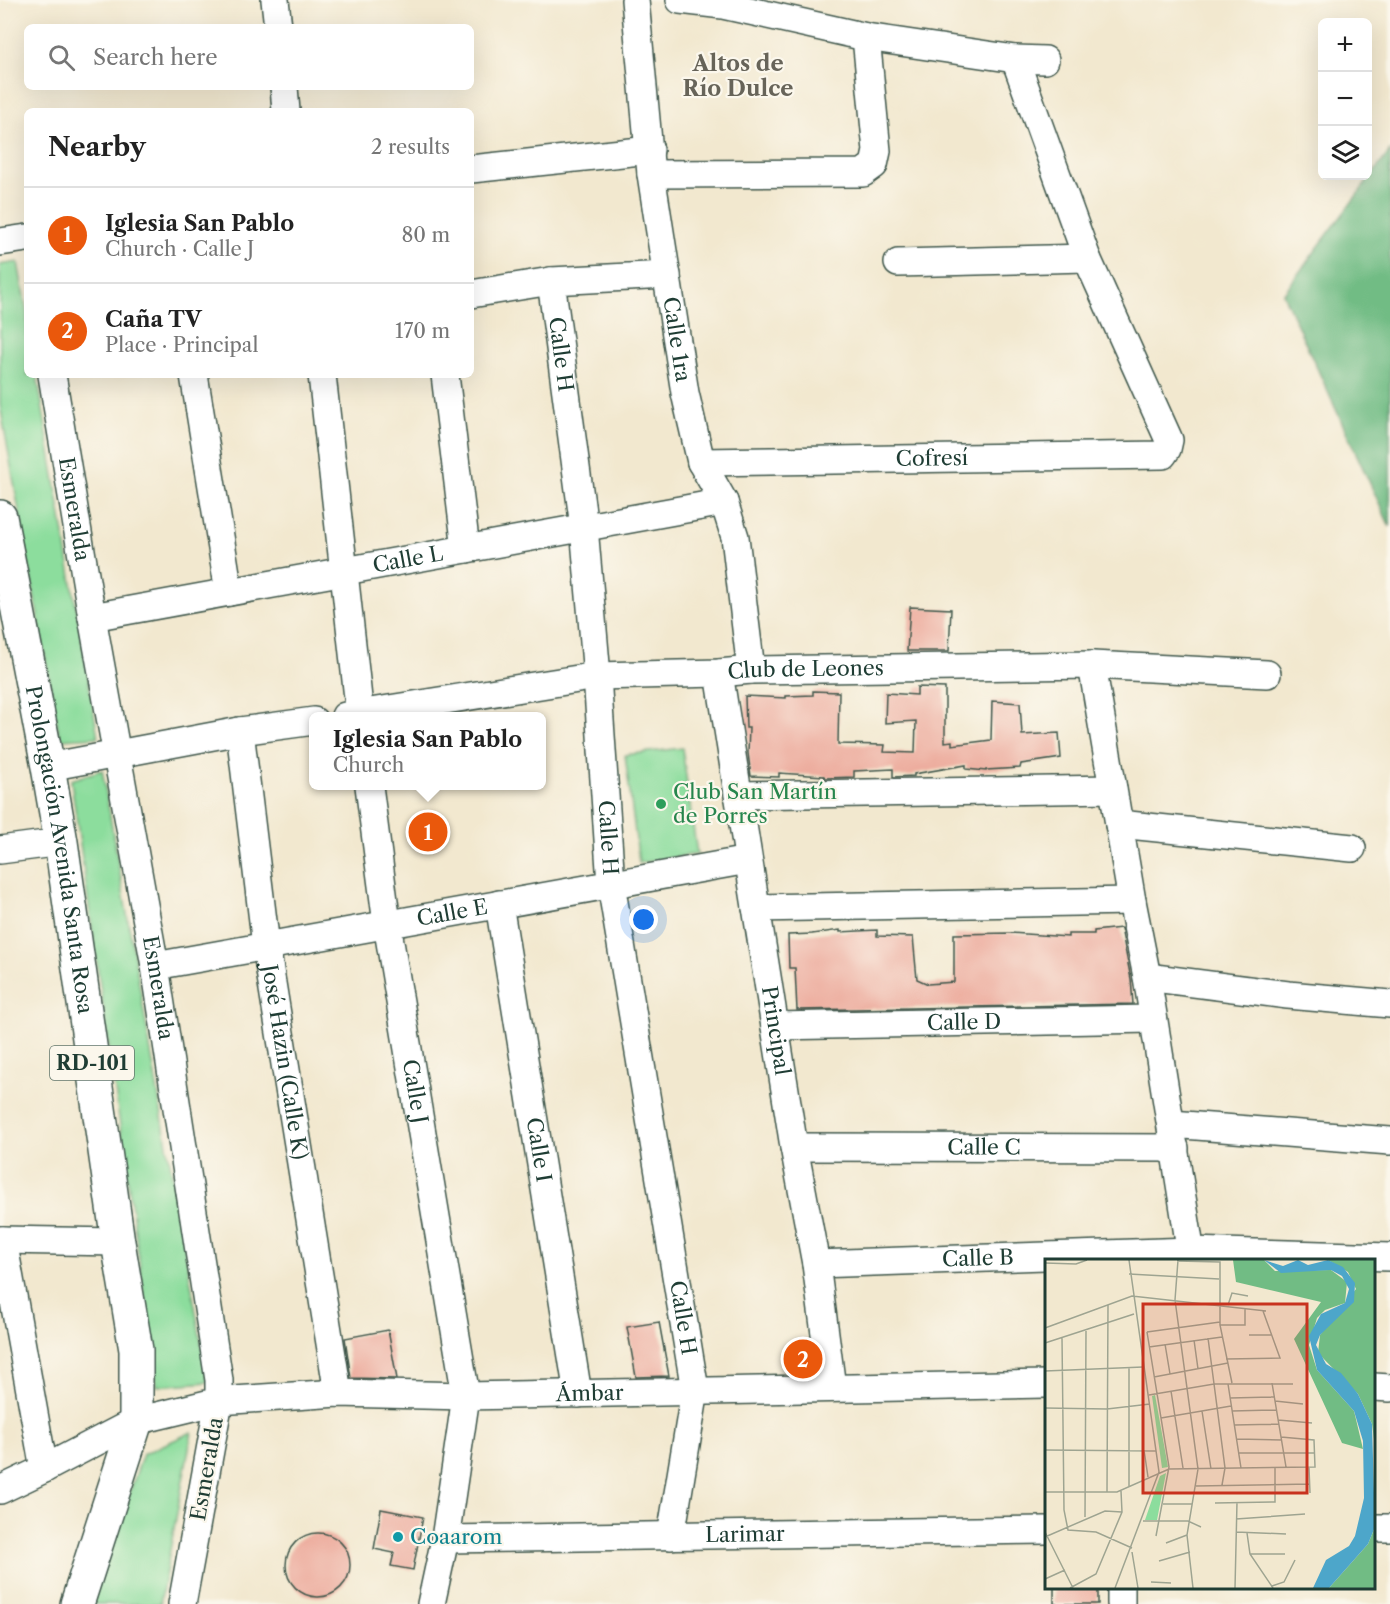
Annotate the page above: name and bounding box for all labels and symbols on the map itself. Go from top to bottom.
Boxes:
district label: Altos de Río Dulce [683,50,794,102]
street label: Calle 1ra [658,295,696,384]
street label: Calle H [544,315,579,393]
street label: Cofresí [896,445,968,471]
street label: Esmeralda [54,455,96,564]
street label: Calle L [371,540,445,578]
street label: Club de Leones [726,655,884,684]
street label: Prolongación Avenida Santa Rosa [21,683,98,1016]
place label: Club San Martín de Porres [673,779,837,828]
marker: Club San Martín de Porres [654,797,668,811]
street label: Calle H [593,799,623,876]
pin: 1 [408,810,448,854]
street label: Calle E [415,894,490,931]
your location [629,905,658,934]
street label: Esmeralda [138,934,179,1042]
street label: José Hazin (Calle K) [257,959,313,1161]
street label: Principal [757,984,795,1077]
street label: Calle D [927,1009,1001,1035]
road number: RD-101 [50,1046,134,1080]
street label: Calle J [398,1057,433,1125]
street label: Calle I [522,1116,557,1184]
street label: Calle C [947,1134,1021,1160]
street label: Calle B [942,1244,1014,1272]
inset map [1045,1259,1375,1589]
street label: Calle H [665,1279,702,1357]
pin: 2 [784,1336,822,1382]
street label: Ámbar [555,1380,624,1406]
street label: Esmeralda [185,1414,228,1523]
street label: Larimar [705,1521,785,1547]
place label: Coaarom [410,1524,503,1549]
marker: Coaarom [391,1530,405,1544]

